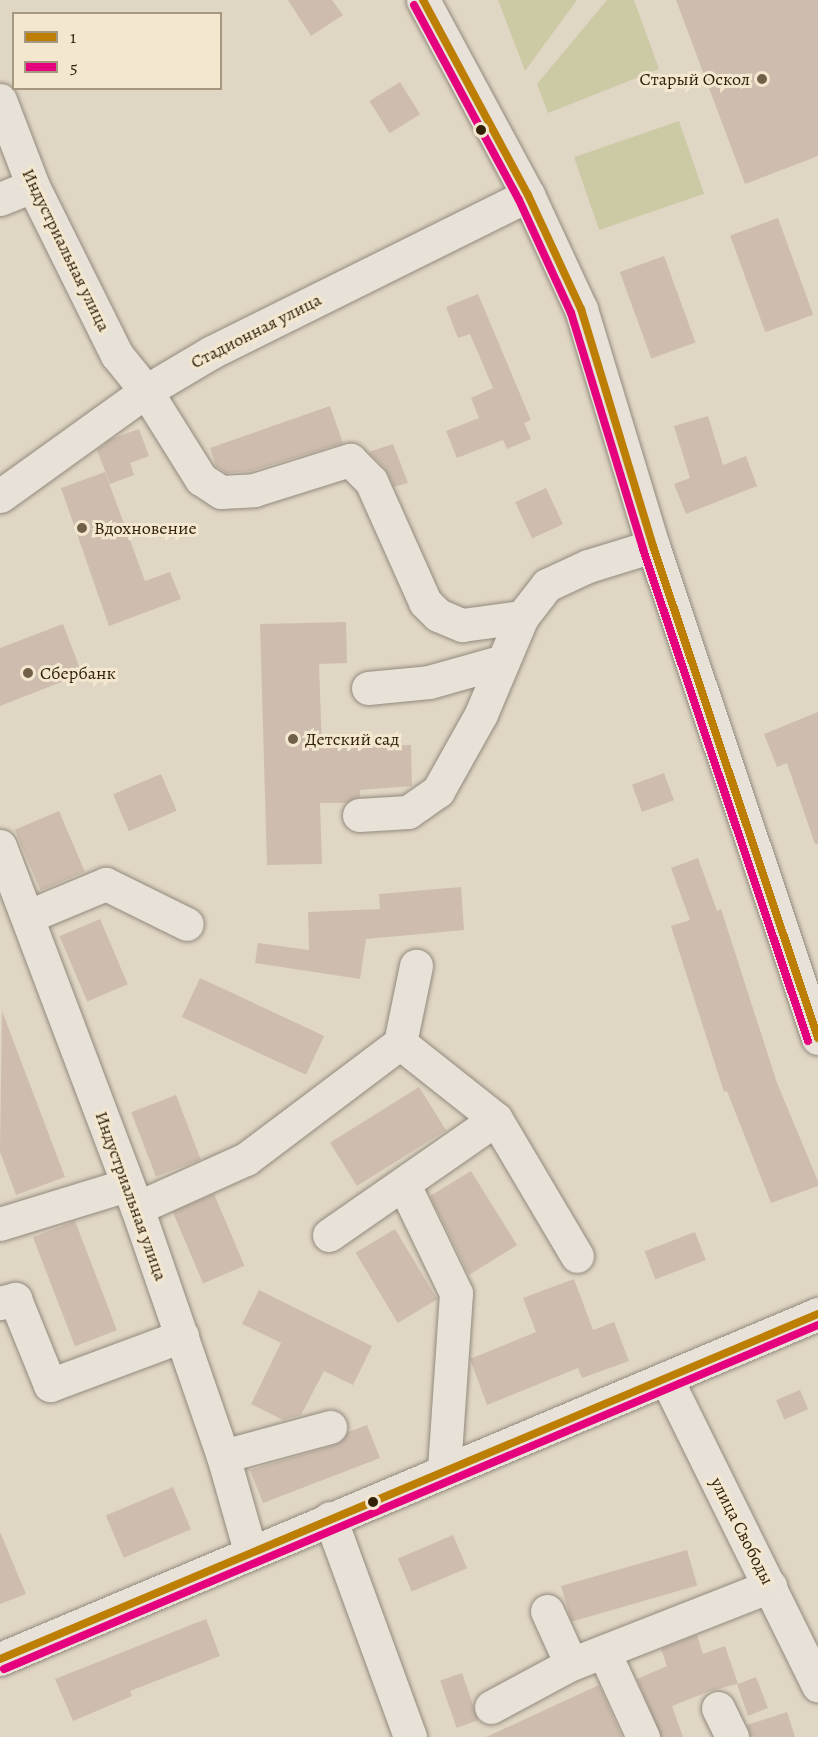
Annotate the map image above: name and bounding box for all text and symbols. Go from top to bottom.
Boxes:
legend [12,12,222,90]
text: 1 [70,25,76,49]
text: 5 [70,55,78,79]
place label: Старый Оскол [640,68,750,90]
marker: Старый Оскол [755,72,769,86]
unlabelled marker [475,124,487,136]
street label: Индустриальная улица [17,165,115,335]
street label: Стадионная улица [187,289,325,373]
place label: Вдохновение [94,517,197,539]
marker: Вдохновение [75,521,89,535]
place label: Сбербанк [40,662,116,684]
marker: Сбербанк [21,666,35,680]
place label: Детский сад [305,728,399,750]
marker: Детский сад [286,732,300,746]
street label: Индустриальная улица [90,1108,172,1284]
street label: улица Свободы [706,1474,778,1588]
unlabelled marker [367,1496,379,1508]

